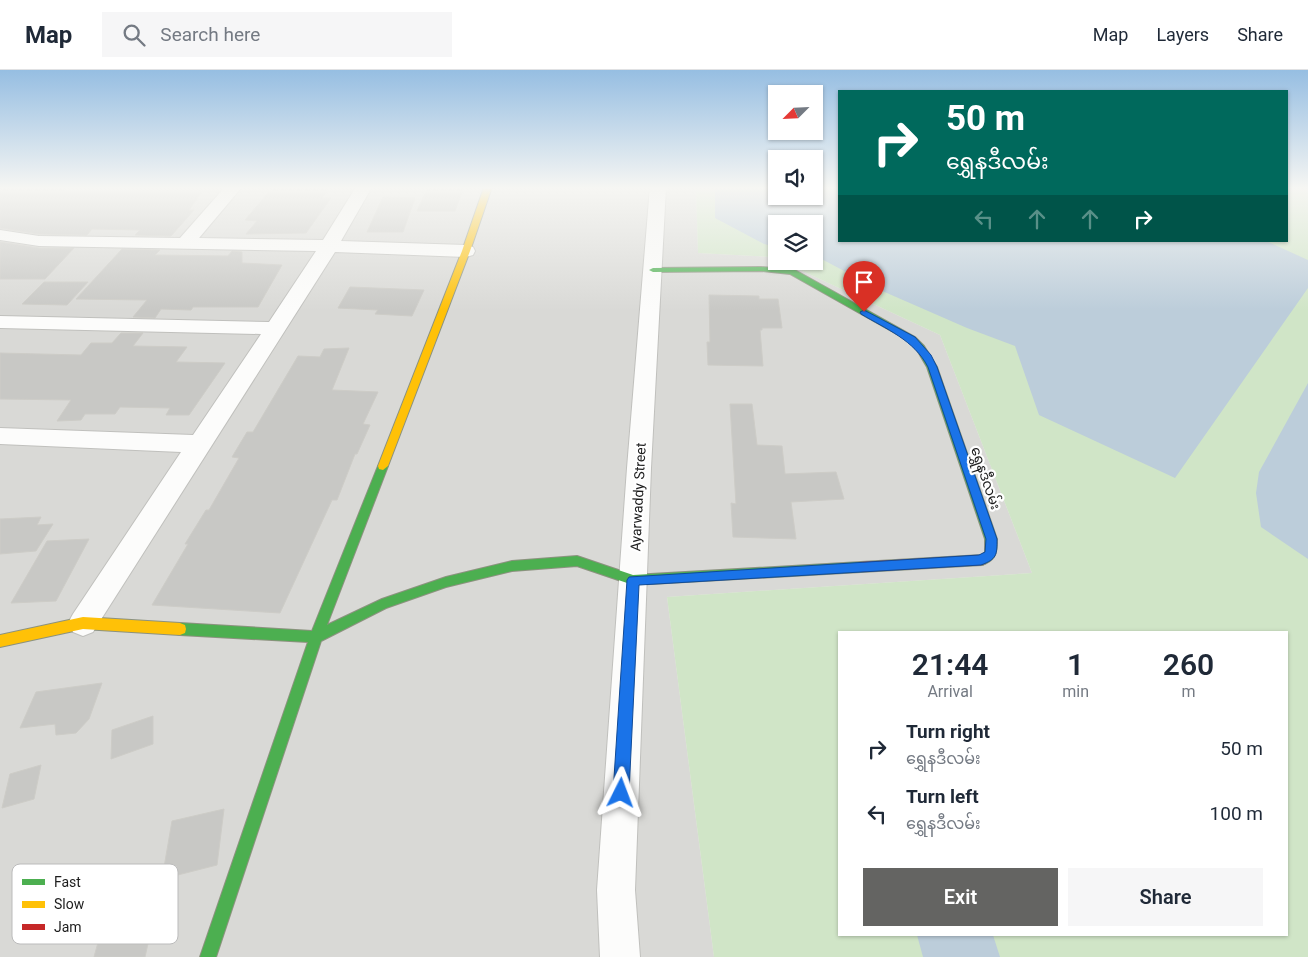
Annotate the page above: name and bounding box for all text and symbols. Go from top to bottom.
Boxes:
search box [102,12,452,57]
text: Map [25,21,72,49]
icon: search [120,21,148,49]
text: Search here [160,23,260,46]
text: Map [1093,24,1128,45]
text: Layers [1156,24,1209,45]
text: Share [1237,24,1283,45]
north arrow [768,85,822,140]
map controls [768,85,823,270]
text: 50 m [946,98,1025,139]
icon: right [863,110,928,175]
text: ရွှေနဒီလမ်း [946,149,1049,174]
button: sound [768,150,823,205]
icon: left [970,205,998,233]
icon: ahead [1023,205,1051,233]
icon: ahead [1076,205,1104,233]
icon: right [1129,205,1157,233]
button: layers [768,215,823,270]
pin [843,261,885,312]
icon: arrive [850,268,878,296]
street label: Ayarwaddy Street [627,442,649,552]
street label: ရွှေနဒီလမ်း [964,444,1006,513]
text: 21:44 [912,647,989,682]
text: 1 [1067,647,1084,682]
text: 260 [1163,647,1214,682]
text: Arrival [927,682,973,701]
text: min [1062,682,1089,701]
text: m [1181,682,1196,701]
text: Turn right [906,720,990,743]
icon: right [863,735,891,763]
text: 50 m [1220,737,1263,760]
text: ရွှေနဒီလမ်း [906,749,981,768]
position arrow [594,766,646,818]
text: Turn left [906,785,979,808]
icon: left [863,800,891,828]
text: 100 m [1210,802,1263,825]
text: ရွှေနဒီလမ်း [906,814,981,833]
legend [12,864,178,944]
button: Exit [863,868,1058,926]
button: Share [1068,868,1263,926]
text: Fast [54,874,81,890]
text: Slow [54,896,85,912]
text: Jam [54,919,82,935]

